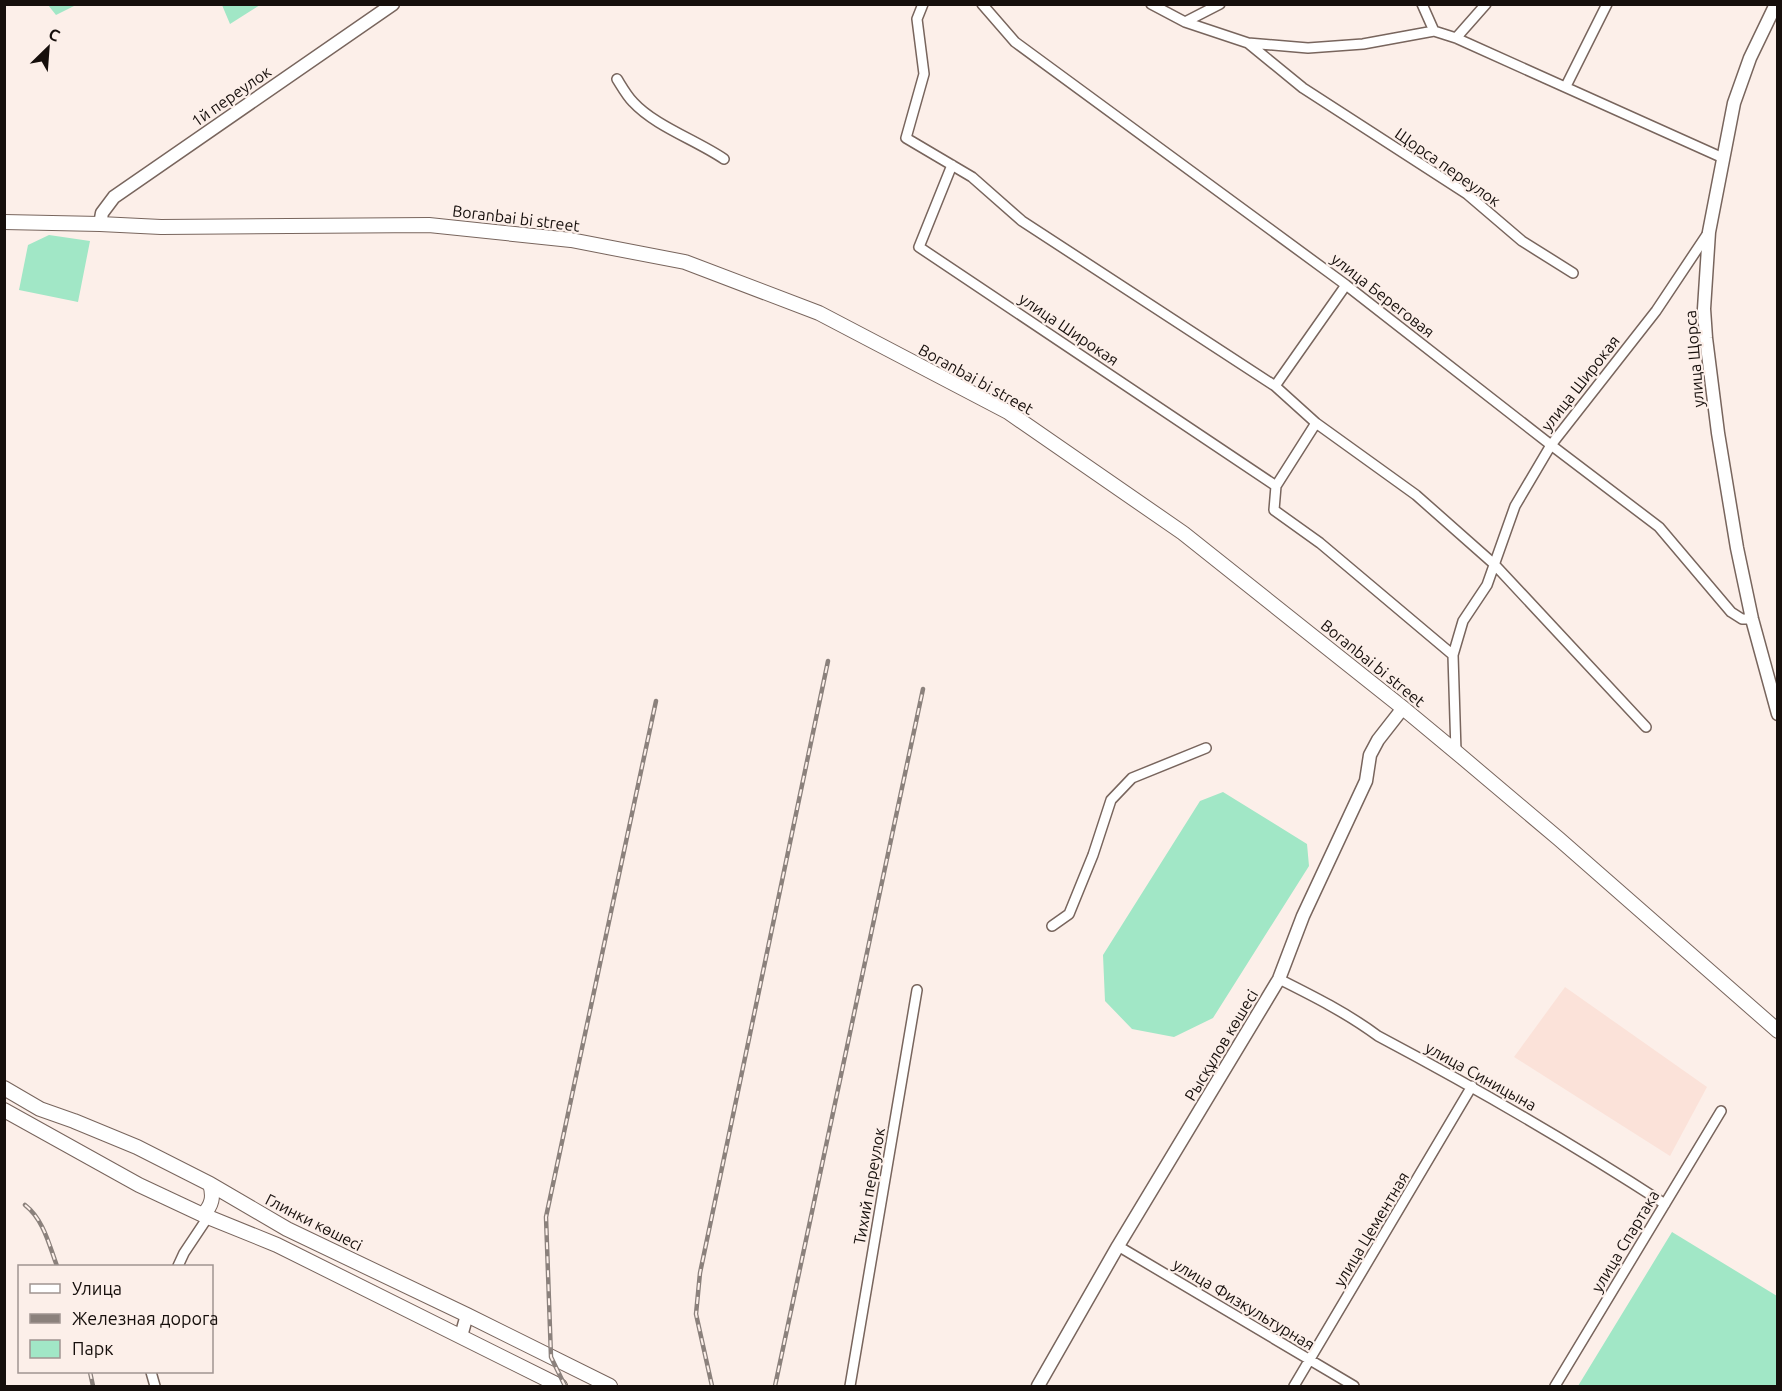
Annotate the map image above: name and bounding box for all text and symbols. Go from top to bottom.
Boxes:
north arrow [18,18,78,78]
text: С [46,24,63,45]
street label: 1й переулок [188,62,274,130]
street label: Щорса переулок [1392,124,1504,210]
street label: Boranbai bi street [451,201,581,235]
street label: улица Береговая [1328,249,1438,341]
street label: улица Широкая [1016,289,1122,369]
street label: улица Щорса [1681,310,1707,408]
street label: улица Широкая [1537,332,1623,434]
street label: Boranbai bi street [916,340,1037,418]
street label: Boranbai bi street [1318,616,1429,711]
street label: Рысқұлов көшесі [1181,986,1261,1104]
street label: улица Синицына [1422,1038,1540,1114]
street label: Тихий переулок [850,1126,888,1246]
street label: улица Цементная [1330,1168,1412,1290]
street label: улица Спартака [1587,1187,1663,1295]
street label: Глинки көшесі [263,1190,365,1254]
street label: улица Физкультурная [1170,1255,1318,1353]
legend [18,1265,213,1373]
text: Улица [72,1278,122,1298]
text: Железная дорога [72,1308,219,1328]
text: Парк [72,1338,113,1358]

